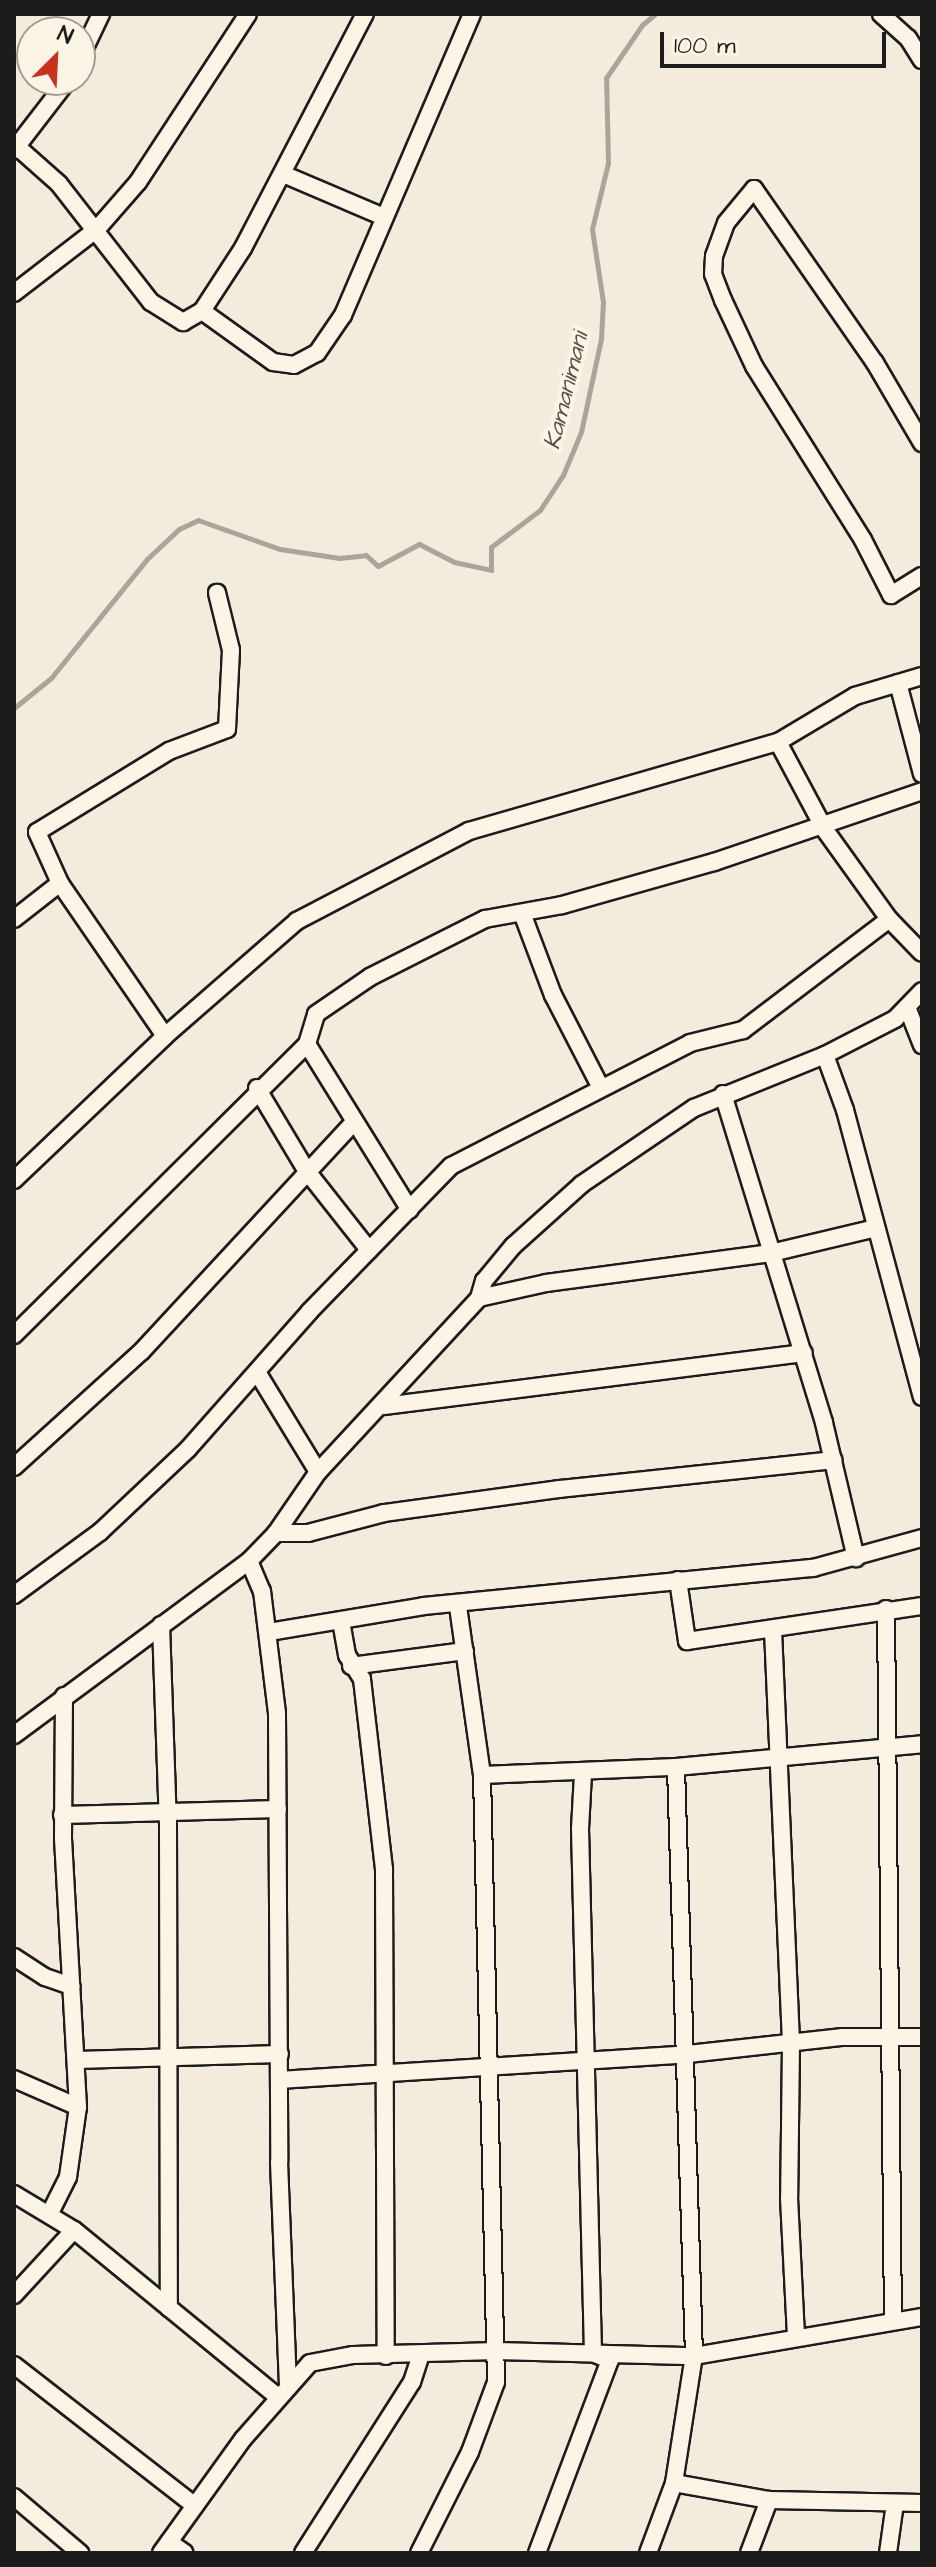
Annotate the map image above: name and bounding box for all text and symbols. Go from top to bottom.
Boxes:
north arrow [16,16,96,96]
scale bar [664,16,890,66]
text: N [53,18,78,52]
text: 100 m [674,29,736,63]
water label: Kamanimani [539,329,595,453]

